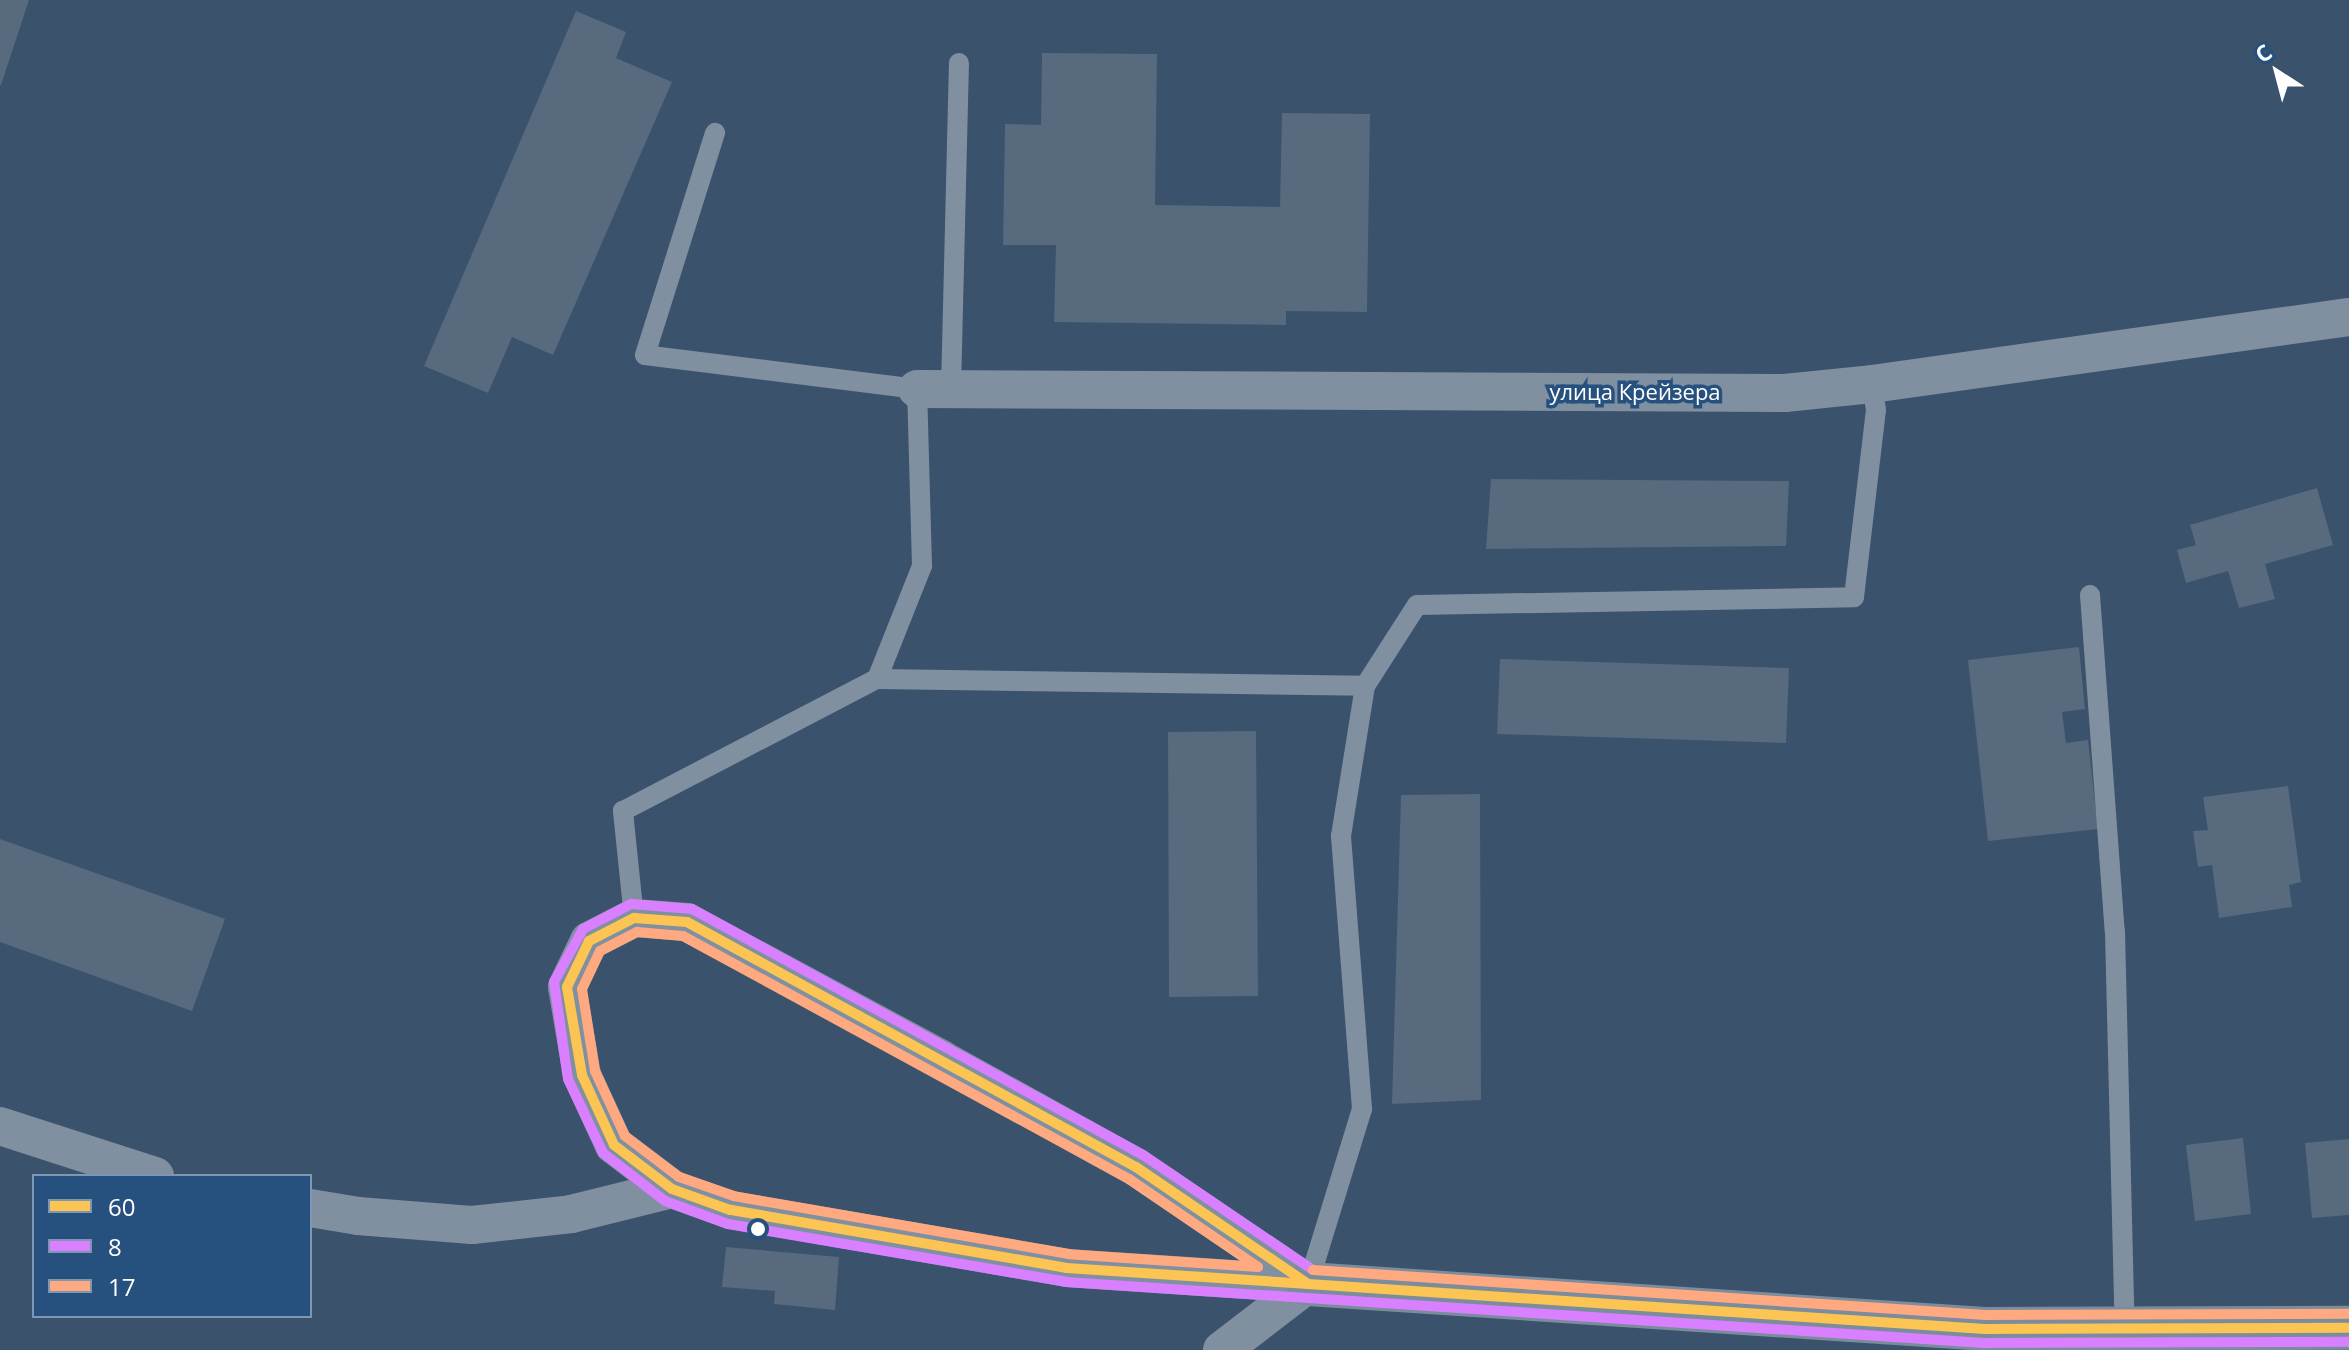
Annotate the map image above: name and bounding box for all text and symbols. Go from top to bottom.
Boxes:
north arrow [2237,32,2317,112]
text: С [2248,36,2277,69]
street label: улица Крейзера [1549,379,1721,405]
legend [32,1174,312,1318]
text: 60 [108,1190,135,1223]
unlabelled marker [750,1221,766,1237]
text: 8 [108,1230,122,1263]
text: 17 [108,1270,135,1303]

